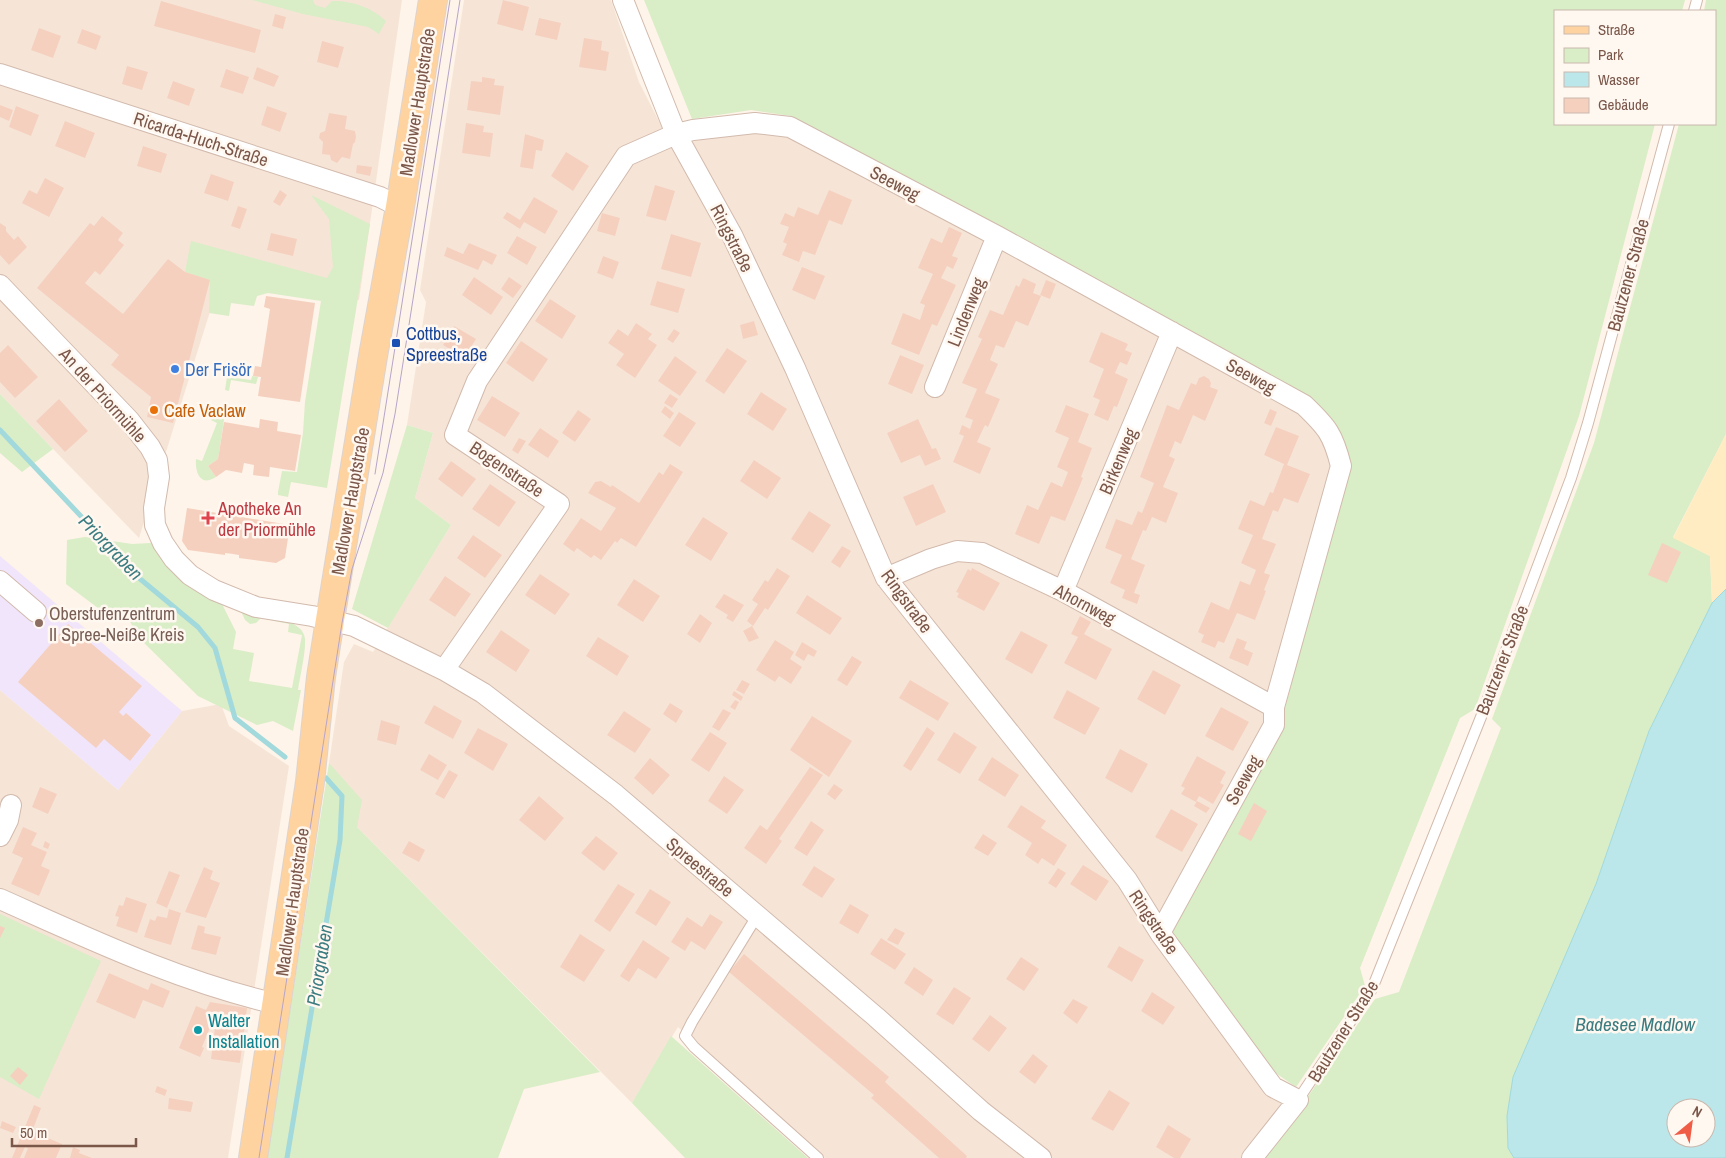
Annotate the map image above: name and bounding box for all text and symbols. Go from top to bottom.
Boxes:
legend [1554,10,1716,125]
text: Straße [1598,19,1635,40]
street label: Madlower Hauptstraße [393,26,441,178]
text: Park [1598,44,1624,65]
text: Wasser [1598,69,1639,90]
text: Gebäude [1598,94,1649,115]
street label: Ricarda-Huch-Straße [130,105,272,173]
street label: Seeweg [866,159,925,207]
street label: Ringstraße [704,200,760,276]
street label: Bautzener Straße [1601,216,1655,334]
street label: Lindenweg [941,273,991,350]
place label: Cottbus, Spreestraße [406,321,487,367]
marker: Cottbus, Spreestraße [390,337,402,349]
street label: An der Priormühle [53,341,152,448]
street label: Seeweg [1222,352,1281,400]
place label: Der Frisör [185,357,252,382]
marker: Der Frisör [169,363,181,375]
place label: Cafe Vaclaw [164,398,246,423]
marker: Cafe Vaclaw [148,404,160,416]
street label: Birkenweg [1093,423,1143,498]
street label: Madlower Hauptstraße [325,425,375,577]
street label: Bogenstraße [465,435,549,503]
place label: Apotheke An der Priormühle [217,496,316,542]
water label: Priorgraben [73,508,149,586]
marker: Apotheke An der Priormühle [202,512,214,524]
street label: Ringstraße [875,564,939,638]
street label: Ahornweg [1049,577,1121,631]
place label: Oberstufenzentrum II Spree-Neiße Kreis [49,601,184,647]
street label: Bautzener Straße [1470,602,1534,718]
marker: Oberstufenzentrum II Spree-Neiße Kreis [33,617,45,629]
street label: Seeweg [1219,750,1267,809]
street label: Madlower Hauptstraße [269,826,315,978]
street label: Spreestraße [661,831,739,903]
street label: Ringstraße [1123,885,1185,959]
water label: Priorgraben [300,922,338,1008]
street label: Bautzener Straße [1302,975,1384,1087]
place label: Walter Installation [208,1008,279,1054]
water label: Badesee Madlow [1575,1011,1697,1037]
marker: Walter Installation [192,1024,204,1036]
north arrow [1666,1098,1716,1148]
text: N [1689,1102,1705,1122]
scale bar [12,1116,136,1148]
text: 50 m [20,1122,47,1143]

